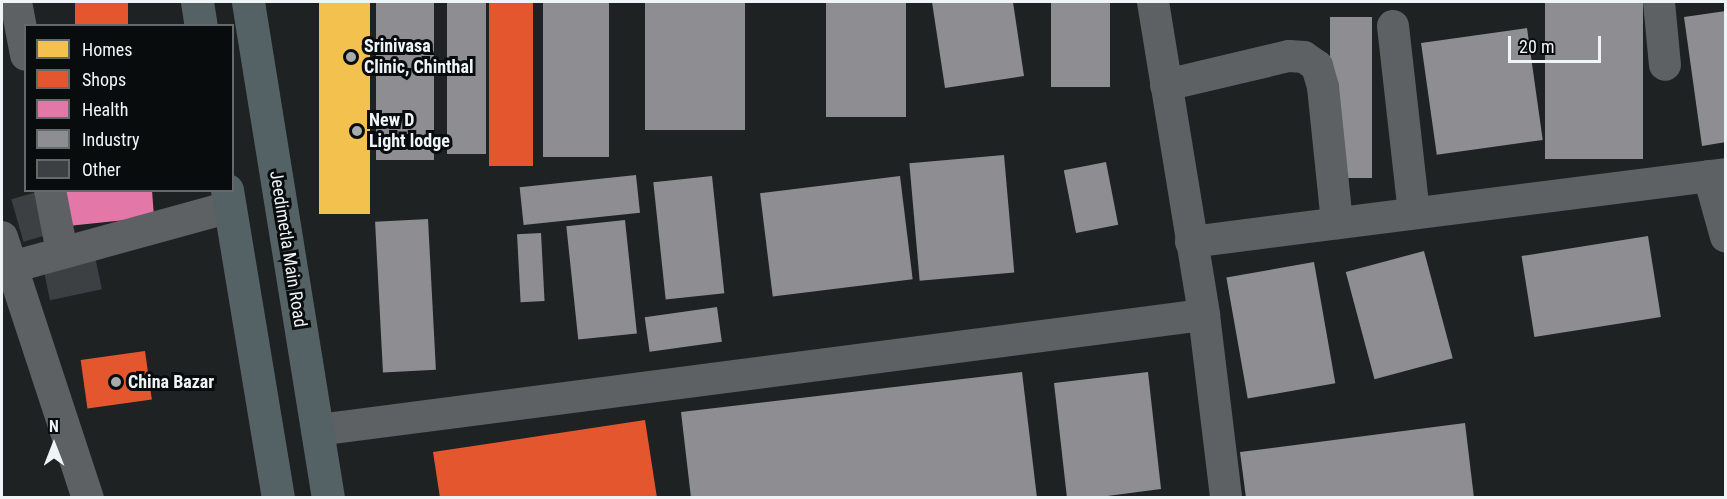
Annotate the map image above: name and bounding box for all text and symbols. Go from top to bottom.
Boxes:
legend [24,24,234,192]
scale bar [1511,24,1604,62]
place label: Srinivasa Clinic, Chinthal [364,36,473,78]
text: 20 m [1519,36,1554,57]
text: Homes [82,39,132,60]
marker: Srinivasa Clinic, Chinthal [342,48,360,66]
text: Shops [82,69,126,90]
text: Health [82,99,128,120]
place label: New D Light lodge [369,110,450,152]
marker: New D Light lodge [350,124,364,138]
text: Industry [82,129,140,150]
text: Other [82,159,121,180]
street label: Jeedimetla Main Road [265,169,311,329]
place label: China Bazar [128,371,214,393]
marker: China Bazar [109,375,123,389]
north arrow [24,415,84,475]
text: N [49,417,59,436]

